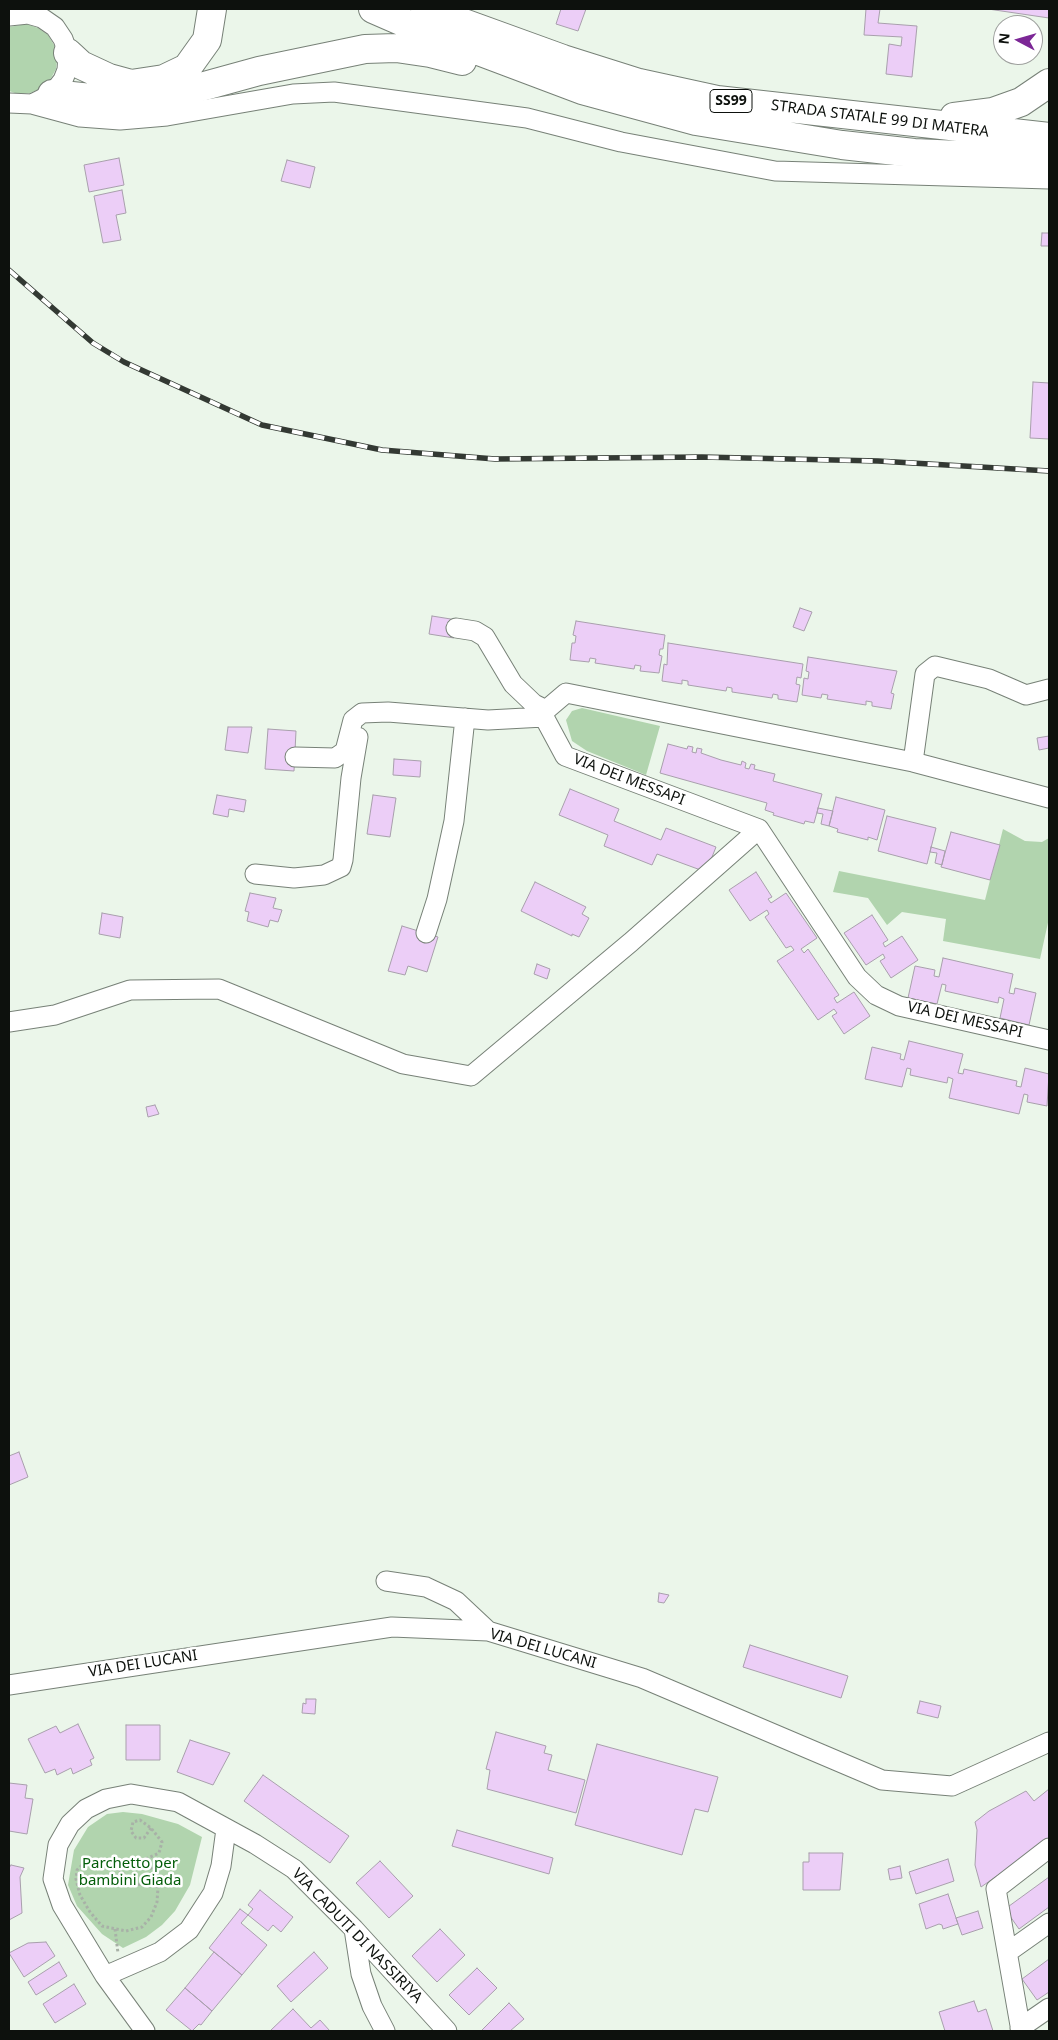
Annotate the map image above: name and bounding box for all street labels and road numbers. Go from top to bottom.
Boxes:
road number: SS99 [710,90,752,112]
street label: STRADA STATALE 99 DI MATERA [770,97,990,141]
street label: VIA DEI MESSAPI [571,750,687,810]
street label: VIA DEI MESSAPI [905,998,1025,1042]
street label: VIA DEI LUCANI [488,1625,598,1673]
street label: VIA DEI LUCANI [87,1647,199,1681]
street label: VIA CADUTI DI NASSIRIYA [288,1865,426,2007]

